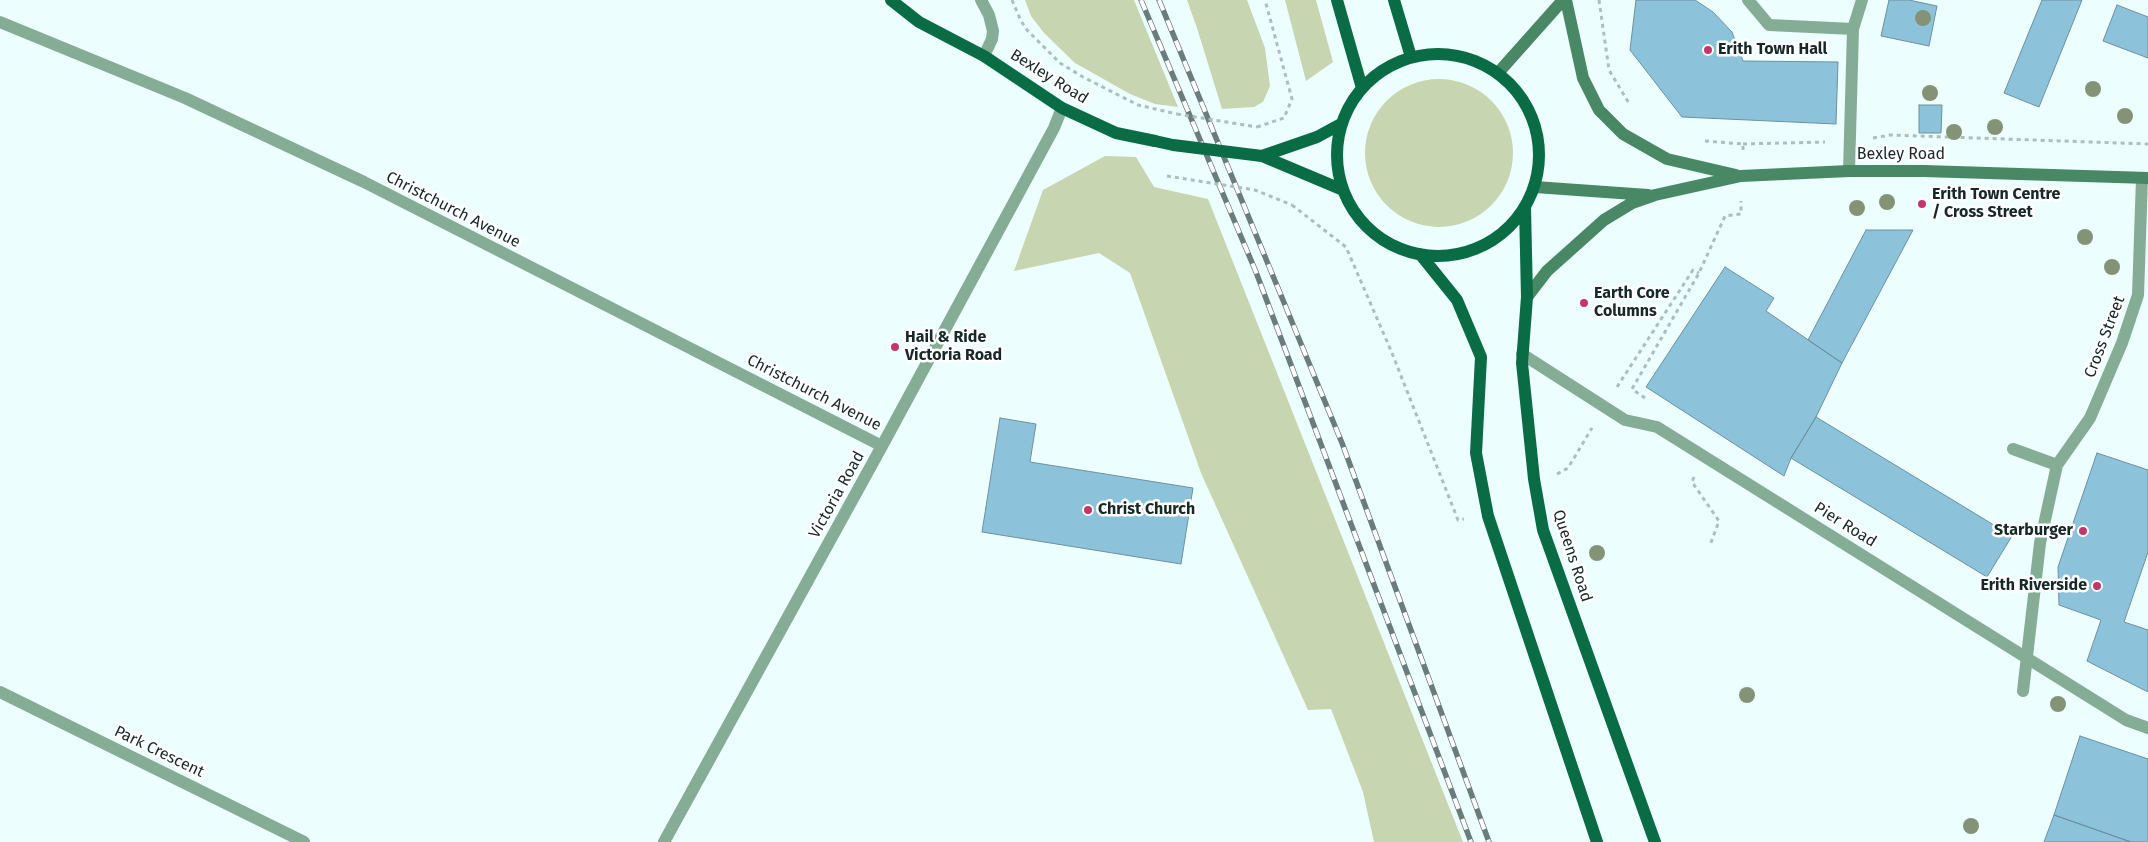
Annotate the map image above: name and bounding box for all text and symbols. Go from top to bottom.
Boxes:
place label: Erith Town Hall [1718,40,1827,60]
marker: Erith Town Hall [1702,44,1714,56]
street label: Bexley Road [1006,45,1092,109]
street label: Bexley Road [1857,145,1945,165]
street label: Christchurch Avenue [383,168,523,252]
place label: Erith Town Centre / Cross Street [1932,185,2060,223]
marker: Erith Town Centre / Cross Street [1916,198,1928,210]
place label: Earth Core Columns [1594,284,1670,322]
street label: Cross Street [2081,293,2129,381]
marker: Earth Core Columns [1578,297,1590,309]
place label: Hail & Ride Victoria Road [905,328,1002,366]
marker: Hail & Ride Victoria Road [889,341,901,353]
street label: Christchurch Avenue [744,351,884,435]
street label: Victoria Road [805,448,869,542]
street label: Pier Road [1810,498,1880,552]
place label: Christ Church [1098,500,1195,520]
marker: Christ Church [1082,504,1094,516]
street label: Queens Road [1548,507,1596,605]
place label: Starburger [1994,521,2073,541]
marker: Starburger [2077,525,2089,537]
place label: Erith Riverside [1980,576,2087,596]
marker: Erith Riverside [2091,580,2103,592]
street label: Park Crescent [111,722,207,782]

